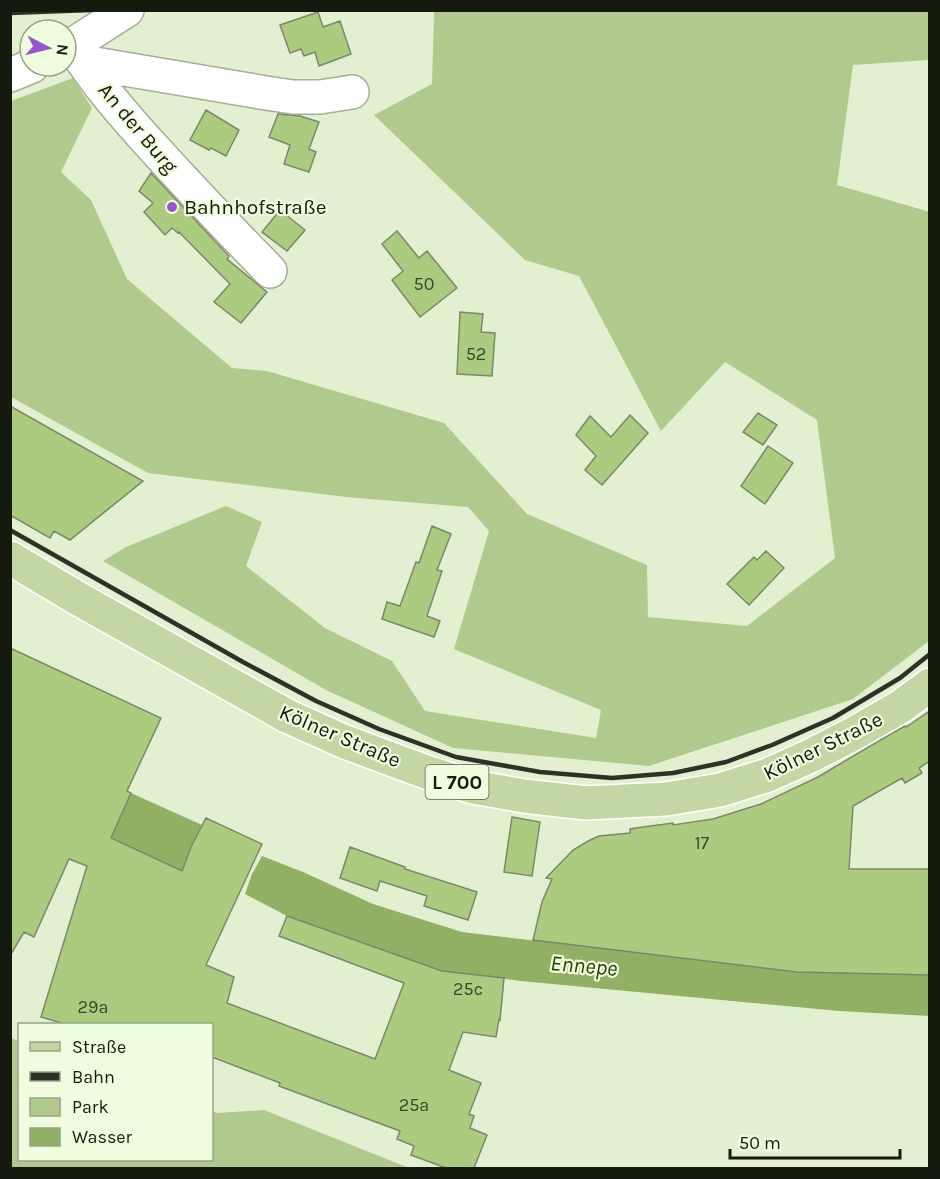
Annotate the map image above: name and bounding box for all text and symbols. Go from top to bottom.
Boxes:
north arrow [18,18,78,78]
text: N [52,43,73,57]
street label: An der Burg [93,78,183,178]
place label: Bahnhofstraße [184,195,327,219]
marker: Bahnhofstraße [165,200,179,214]
house number: 50 [414,273,434,295]
house number: 52 [466,343,486,365]
street label: Kölner Straße [276,700,404,772]
street label: Kölner Straße [760,707,886,785]
road number: L 700 [426,765,488,799]
house number: 17 [695,832,710,854]
water label: Ennepe [549,950,619,982]
house number: 25c [453,978,483,1000]
house number: 29a [78,996,108,1018]
legend [18,1023,213,1161]
text: Straße [72,1036,126,1058]
text: Bahn [72,1066,115,1088]
house number: 25a [399,1094,429,1116]
text: Park [72,1096,109,1118]
scale bar [730,1122,900,1160]
text: Wasser [72,1126,133,1148]
text: 50 m [739,1132,781,1154]

